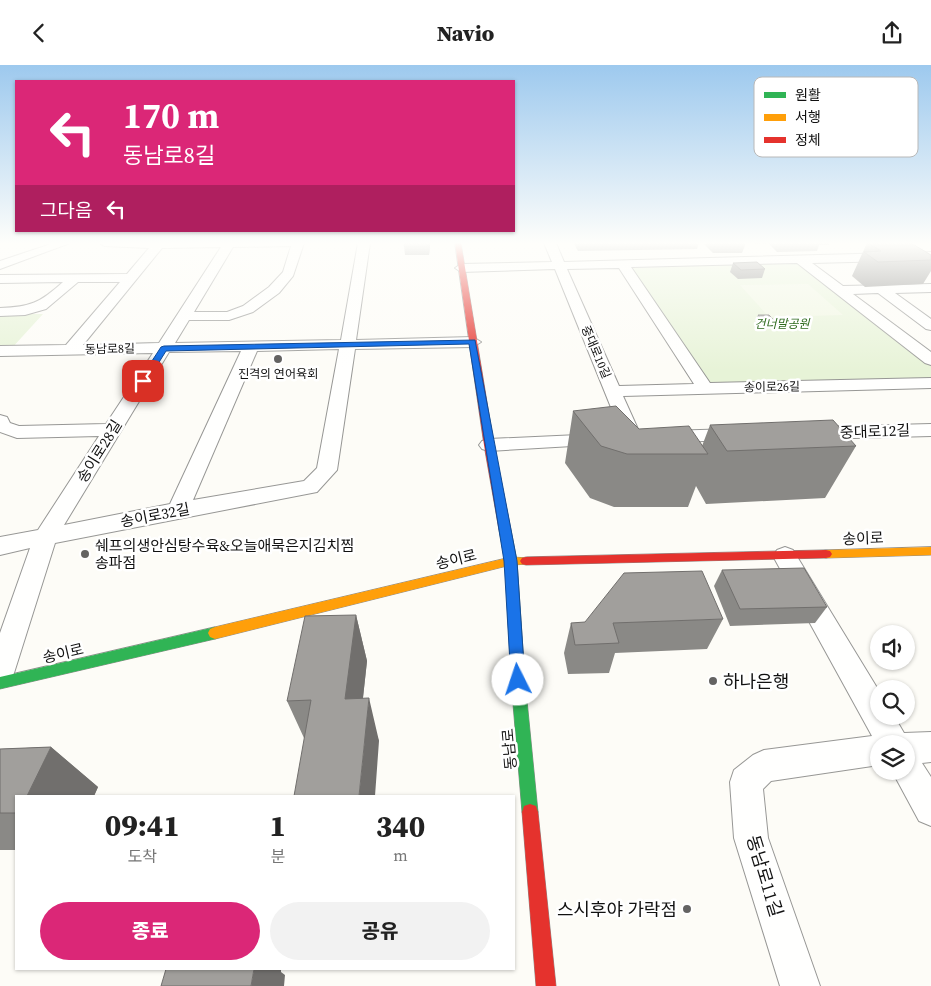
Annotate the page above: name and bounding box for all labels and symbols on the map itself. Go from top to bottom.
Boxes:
legend [754,77,918,157]
text: 원활 [795,85,821,105]
text: 서행 [795,107,821,127]
text: 정체 [795,130,821,150]
park label: 건너말공원 [754,316,811,332]
street label: 중대로10길 [578,323,614,381]
street label: 동남로8길 [85,341,135,357]
marker: 진격의 연어육회 [272,353,284,365]
pin [122,360,164,402]
place label: 진격의 연어육회 [238,366,318,382]
street label: 송이로26길 [744,379,800,395]
street label: 송이로28길 [71,416,127,486]
street label: 중대로12길 [840,419,910,443]
street label: 송이로32길 [119,498,191,532]
street label: 송이로 [842,527,884,549]
place label: 쉐프의생안심탕수육&오늘애묵은지김치찜 송파점 [95,535,354,573]
street label: 송이로 [433,544,479,574]
marker: 쉐프의생안심탕수육&오늘애묵은지김치찜 송파점 [79,548,91,560]
street label: 송이로 [40,638,86,668]
position arrow [491,653,543,705]
place label: 하나은행 [723,669,789,694]
marker: 하나은행 [707,675,719,687]
street label: 동남로 [497,727,521,771]
street label: 동남로11길 [741,832,789,920]
place label: 스시후야 가락점 [557,897,677,922]
marker: 스시후야 가락점 [681,903,693,915]

